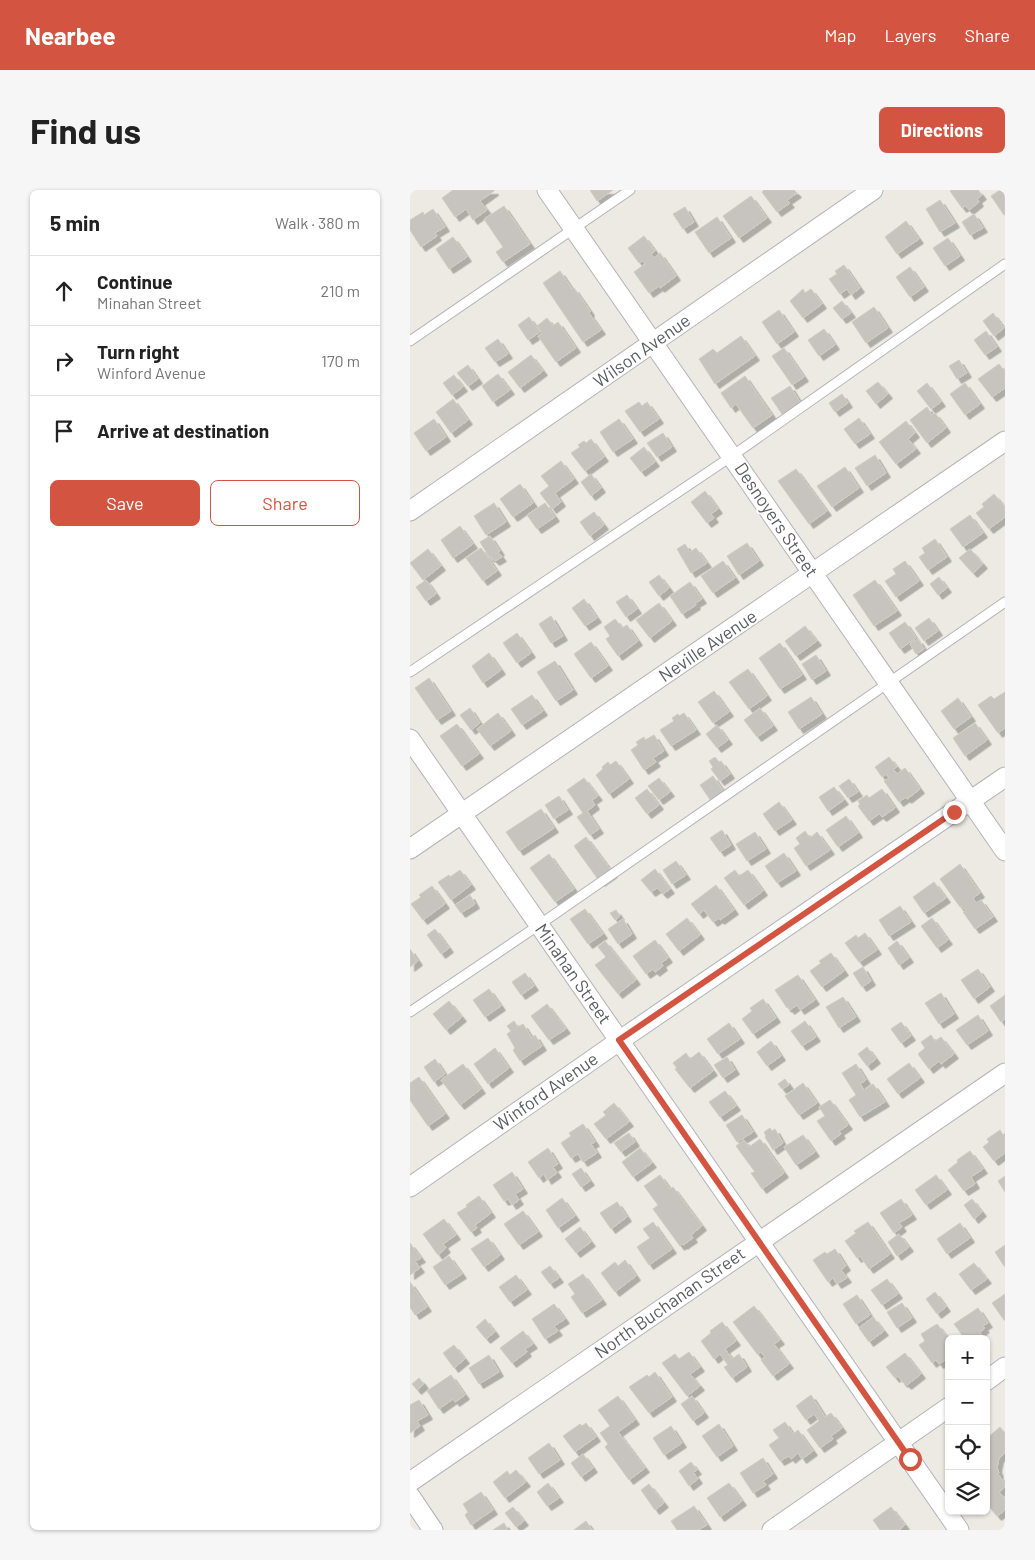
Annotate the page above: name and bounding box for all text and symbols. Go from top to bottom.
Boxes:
text: Nearbee [25,21,116,50]
text: Map [824,24,856,46]
text: Layers [884,24,937,46]
text: Share [965,24,1010,46]
button: Directions [879,107,1005,153]
text: Find us [30,109,141,151]
text: 5 min [50,210,100,235]
text: Walk · 380 m [275,213,360,232]
text: Continue [97,270,173,293]
icon: ahead [50,277,78,305]
text: 210 m [321,281,360,300]
text: Minahan Street [97,293,202,312]
street label: Wilson Avenue [589,309,694,392]
text: Turn right [97,340,179,363]
icon: right [50,347,78,375]
text: 170 m [321,351,360,370]
text: Winford Avenue [97,363,206,382]
icon: arrive [50,417,78,445]
text: Arrive at destination [97,419,269,442]
street label: Desnoyers Street [730,458,823,581]
button: Save [50,480,200,526]
button: Share [210,480,360,526]
street label: Neville Avenue [654,604,761,686]
route end [943,801,966,824]
street label: Minahan Street [531,919,617,1028]
street label: Winford Avenue [489,1047,602,1135]
street label: North Buchanan Street [590,1242,749,1363]
map controls [945,1335,990,1515]
button: + [945,1335,990,1380]
button: − [945,1380,990,1425]
button: locate [945,1425,990,1470]
route start [899,1448,922,1471]
button: layers [945,1470,990,1515]

